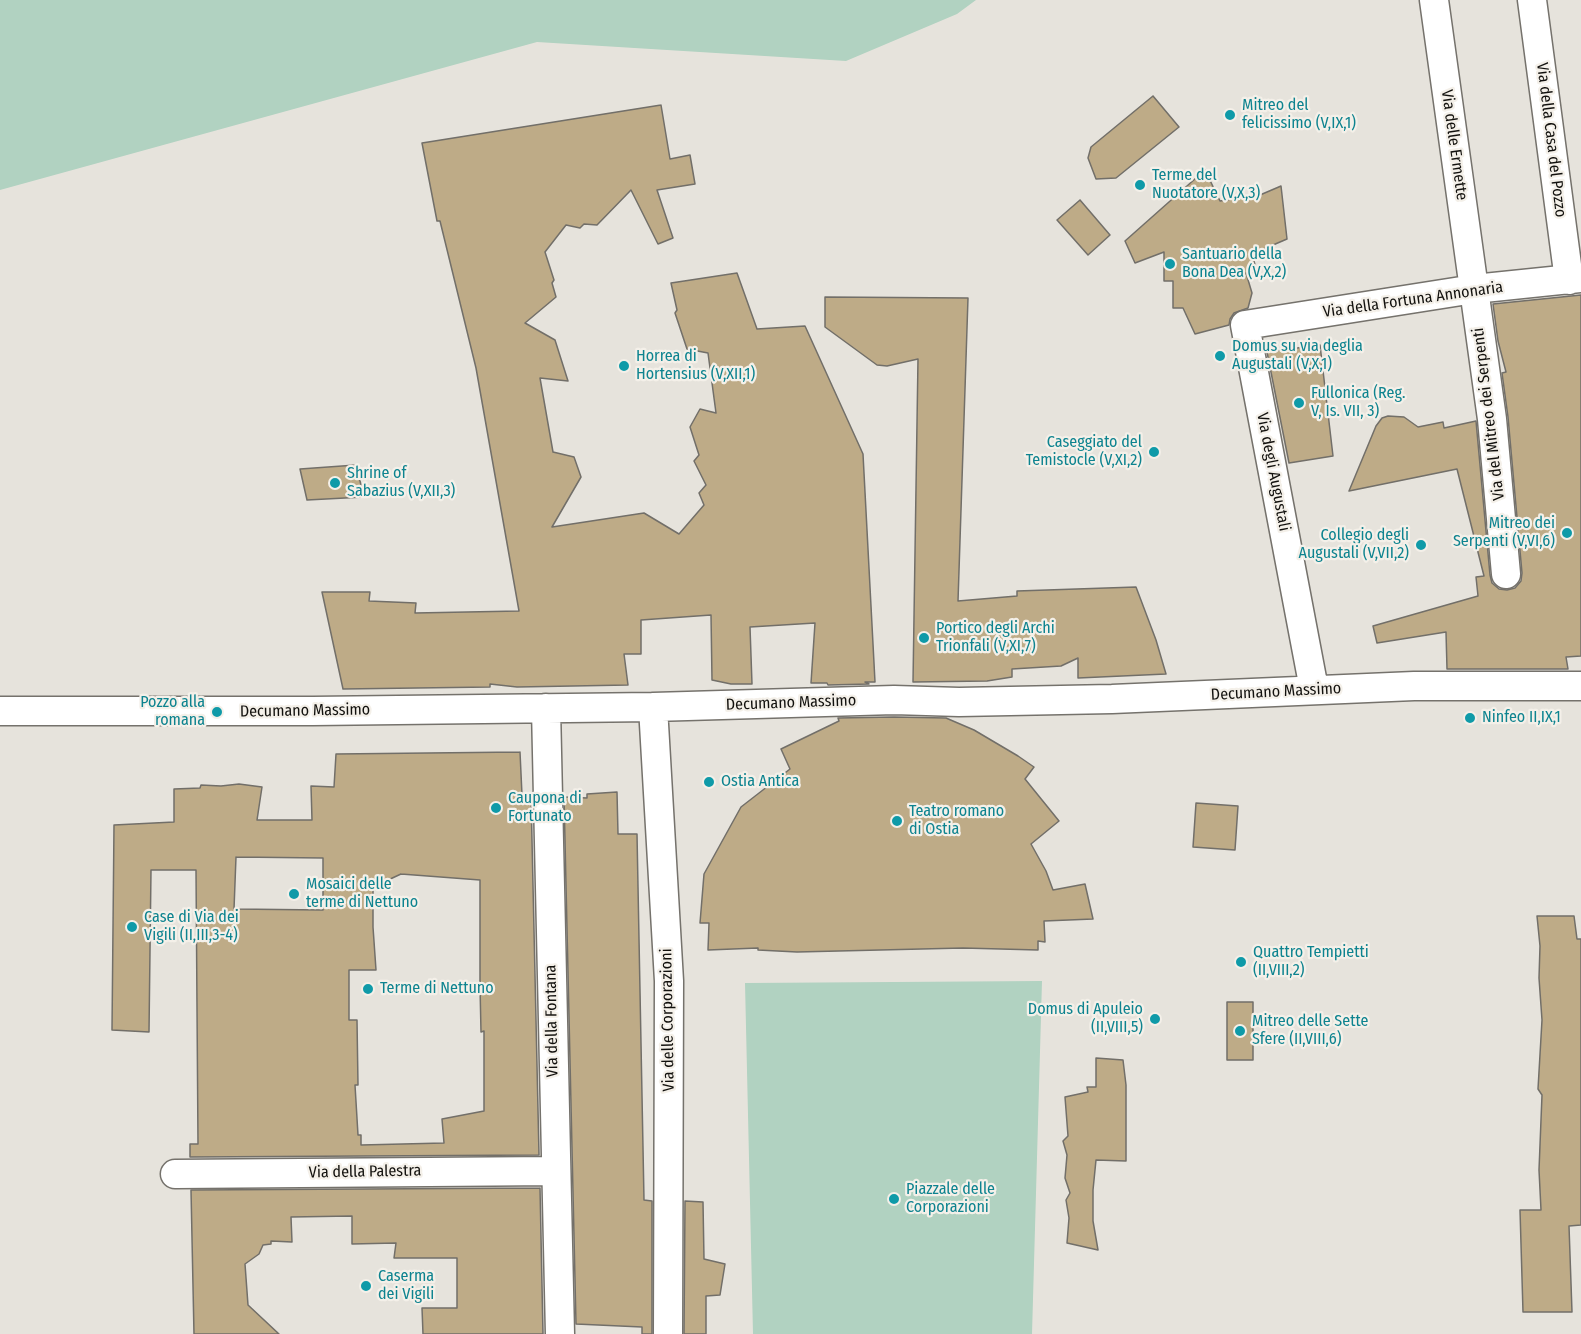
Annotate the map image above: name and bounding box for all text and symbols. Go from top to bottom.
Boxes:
street label: Via della Casa del Pozzo [1532,61,1570,219]
street label: Via delle Ermette [1437,88,1471,202]
place label: Mitreo del felicissimo (V,IX,1) [1242,96,1356,134]
marker: Mitreo del felicissimo (V,IX,1) [1223,108,1237,122]
place label: Terme del Nuotatore (V,X,3) [1152,166,1260,204]
marker: Terme del Nuotatore (V,X,3) [1133,178,1147,192]
place label: Santuario della Bona Dea (V,X,2) [1182,245,1286,283]
marker: Santuario della Bona Dea (V,X,2) [1163,257,1177,271]
street label: Via della Fortuna Annonaria [1322,278,1504,322]
street label: Via del Mitreo dei Serpenti [1469,327,1509,501]
place label: Domus su via deglia Augustali (V,X,1) [1232,337,1363,375]
place label: Horrea di Hortensius (V,XII,1) [636,347,755,385]
marker: Domus su via deglia Augustali (V,X,1) [1213,349,1227,363]
marker: Horrea di Hortensius (V,XII,1) [617,359,631,373]
place label: Fullonica (Reg. V, Is. VII, 3) [1311,384,1405,422]
marker: Fullonica (Reg. V, Is. VII, 3) [1292,396,1306,410]
street label: Via degli Augustali [1252,411,1294,533]
place label: Caseggiato del Temistocle (V,XI,2) [1026,433,1142,471]
marker: Caseggiato del Temistocle (V,XI,2) [1147,445,1161,459]
place label: Shrine of Sabazius (V,XII,3) [347,464,455,502]
marker: Shrine of Sabazius (V,XII,3) [328,476,342,490]
place label: Mitreo dei Serpenti (V,VI,6) [1453,514,1555,552]
place label: Collegio degli Augustali (V,VII,2) [1299,526,1409,564]
marker: Mitreo dei Serpenti (V,VI,6) [1560,526,1574,540]
marker: Collegio degli Augustali (V,VII,2) [1414,538,1428,552]
place label: Portico degli Archi Trionfali (V,XI,7) [936,619,1055,657]
marker: Portico degli Archi Trionfali (V,XI,7) [917,631,931,645]
street label: Decumano Massimo [1210,679,1342,705]
street label: Decumano Massimo [726,691,856,715]
place label: Pozzo alla romana [140,693,205,731]
street label: Decumano Massimo [240,700,370,722]
marker: Pozzo alla romana [210,705,224,719]
place label: Ninfeo II,IX,1 [1482,708,1561,728]
marker: Ninfeo II,IX,1 [1463,711,1477,725]
place label: Ostia Antica [721,772,799,792]
marker: Ostia Antica [702,775,716,789]
place label: Caupona di Fortunato [508,789,582,827]
marker: Caupona di Fortunato [489,801,503,815]
place label: Teatro romano di Ostia [909,802,1004,840]
marker: Teatro romano di Ostia [890,814,904,828]
place label: Mosaici delle terme di Nettuno [306,875,418,913]
marker: Mosaici delle terme di Nettuno [287,887,301,901]
place label: Case di Via dei Vigili (II,III,3-4) [144,908,239,946]
marker: Case di Via dei Vigili (II,III,3-4) [125,920,139,934]
place label: Quattro Tempietti (II,VIII,2) [1253,943,1369,981]
street label: Via delle Corporazioni [657,948,679,1092]
marker: Quattro Tempietti (II,VIII,2) [1234,955,1248,969]
street label: Via della Fontana [541,964,563,1078]
place label: Terme di Nettuno [380,979,494,999]
marker: Terme di Nettuno [361,982,375,996]
place label: Domus di Apuleio (II,VIII,5) [1028,1000,1143,1038]
marker: Domus di Apuleio (II,VIII,5) [1148,1012,1162,1026]
place label: Mitreo delle Sette Sfere (II,VIII,6) [1252,1012,1368,1050]
marker: Mitreo delle Sette Sfere (II,VIII,6) [1233,1024,1247,1038]
street label: Via della Palestra [309,1161,421,1183]
place label: Piazzale delle Corporazioni [906,1180,995,1218]
marker: Piazzale delle Corporazioni [887,1192,901,1206]
place label: Caserma dei Vigili [378,1267,434,1305]
marker: Caserma dei Vigili [359,1279,373,1293]

